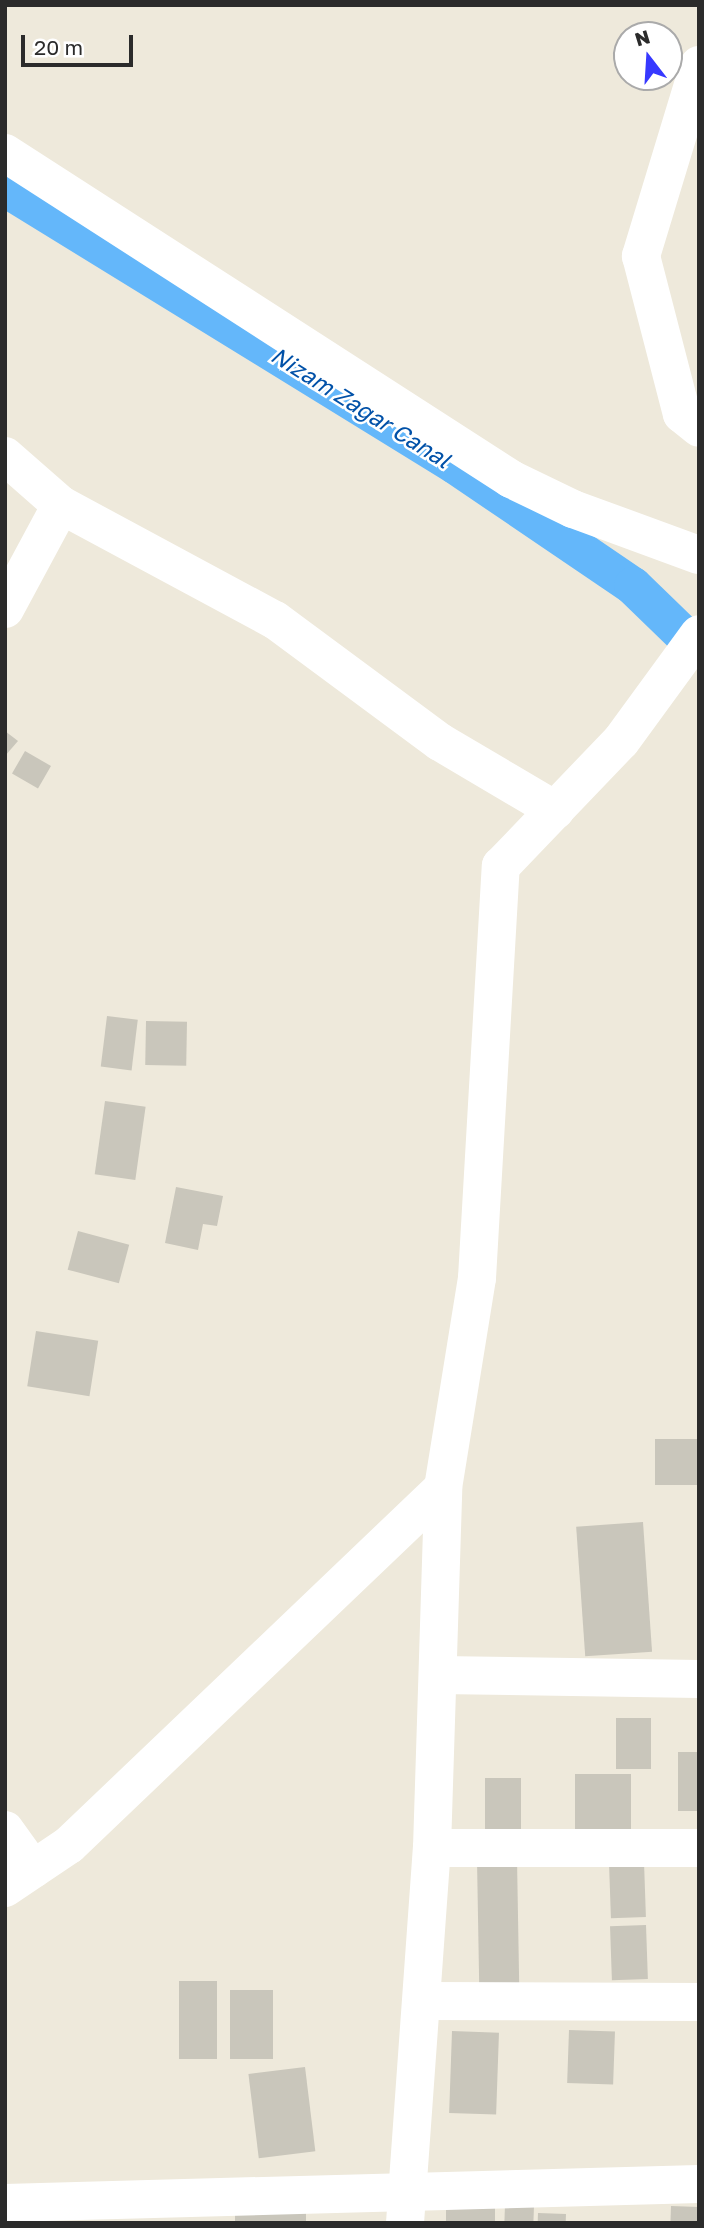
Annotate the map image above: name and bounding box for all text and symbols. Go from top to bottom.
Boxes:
scale bar [24,21,136,65]
north arrow [613,21,683,91]
text: N [632,24,653,50]
text: 20 m [34,34,83,60]
water label: Nizam Zagar Canal [266,341,456,473]

